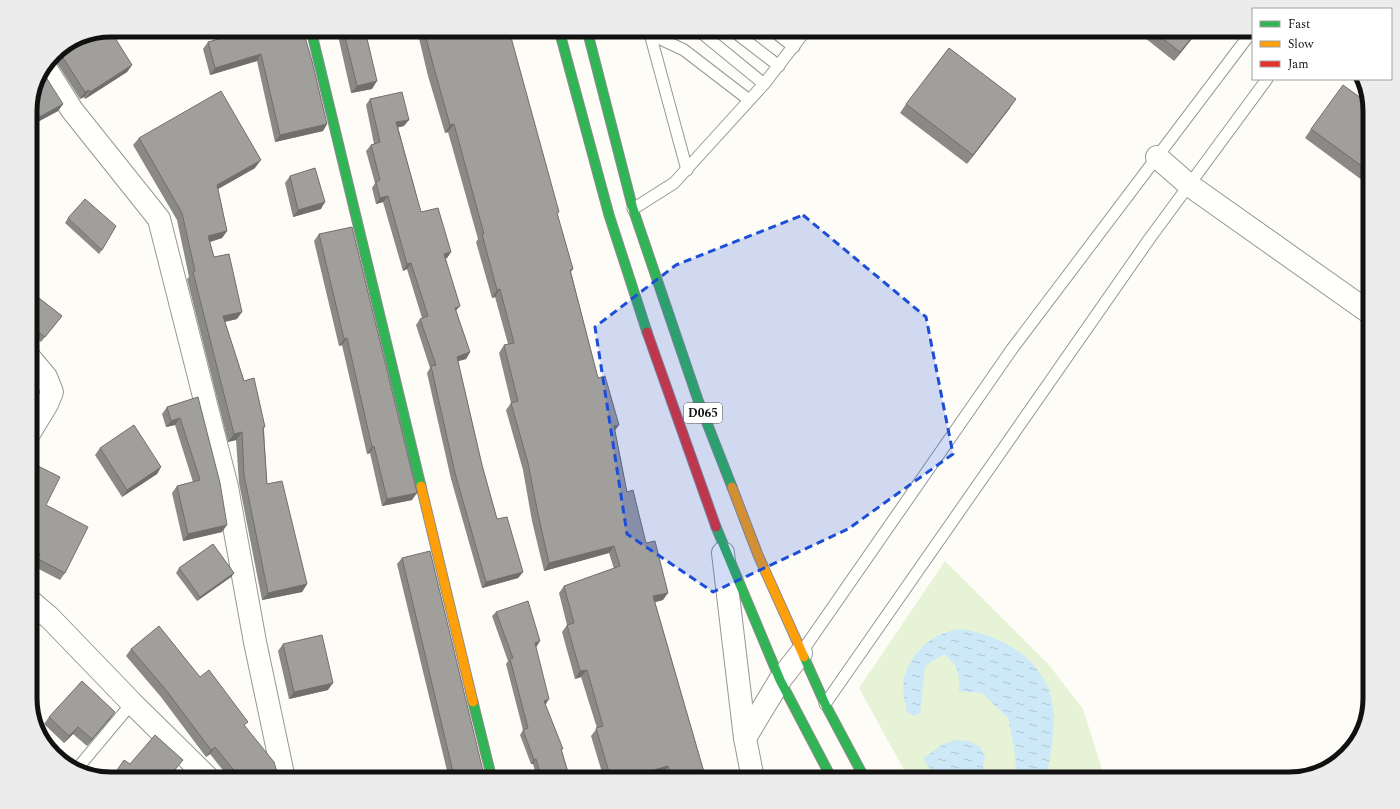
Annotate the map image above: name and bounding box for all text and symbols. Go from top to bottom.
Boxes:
legend [1252,8,1392,80]
text: Fast [1288,15,1310,34]
text: Slow [1288,35,1314,54]
text: Jam [1288,55,1309,74]
road number: D065 [684,403,722,423]

